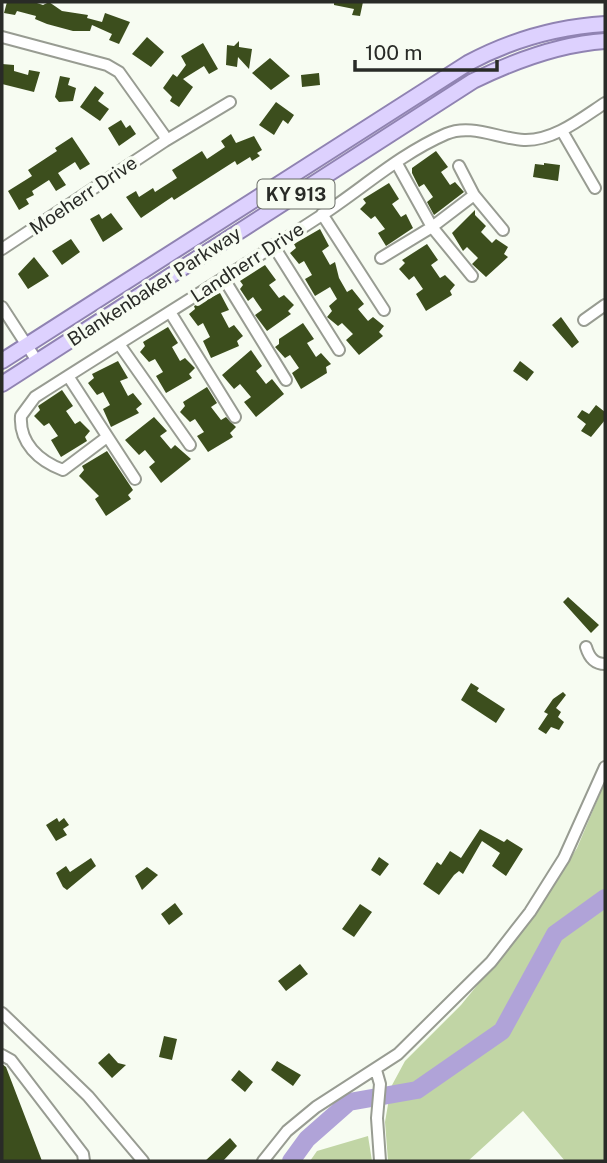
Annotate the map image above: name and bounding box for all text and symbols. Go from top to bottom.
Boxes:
scale bar [355,28,497,72]
text: 100 m [365,40,422,65]
street label: Moeherr Drive [25,151,141,239]
road number: KY 913 [258,180,334,209]
street label: Landherr Drive [186,217,308,307]
street label: Blankenbaker Parkway [63,222,245,350]

